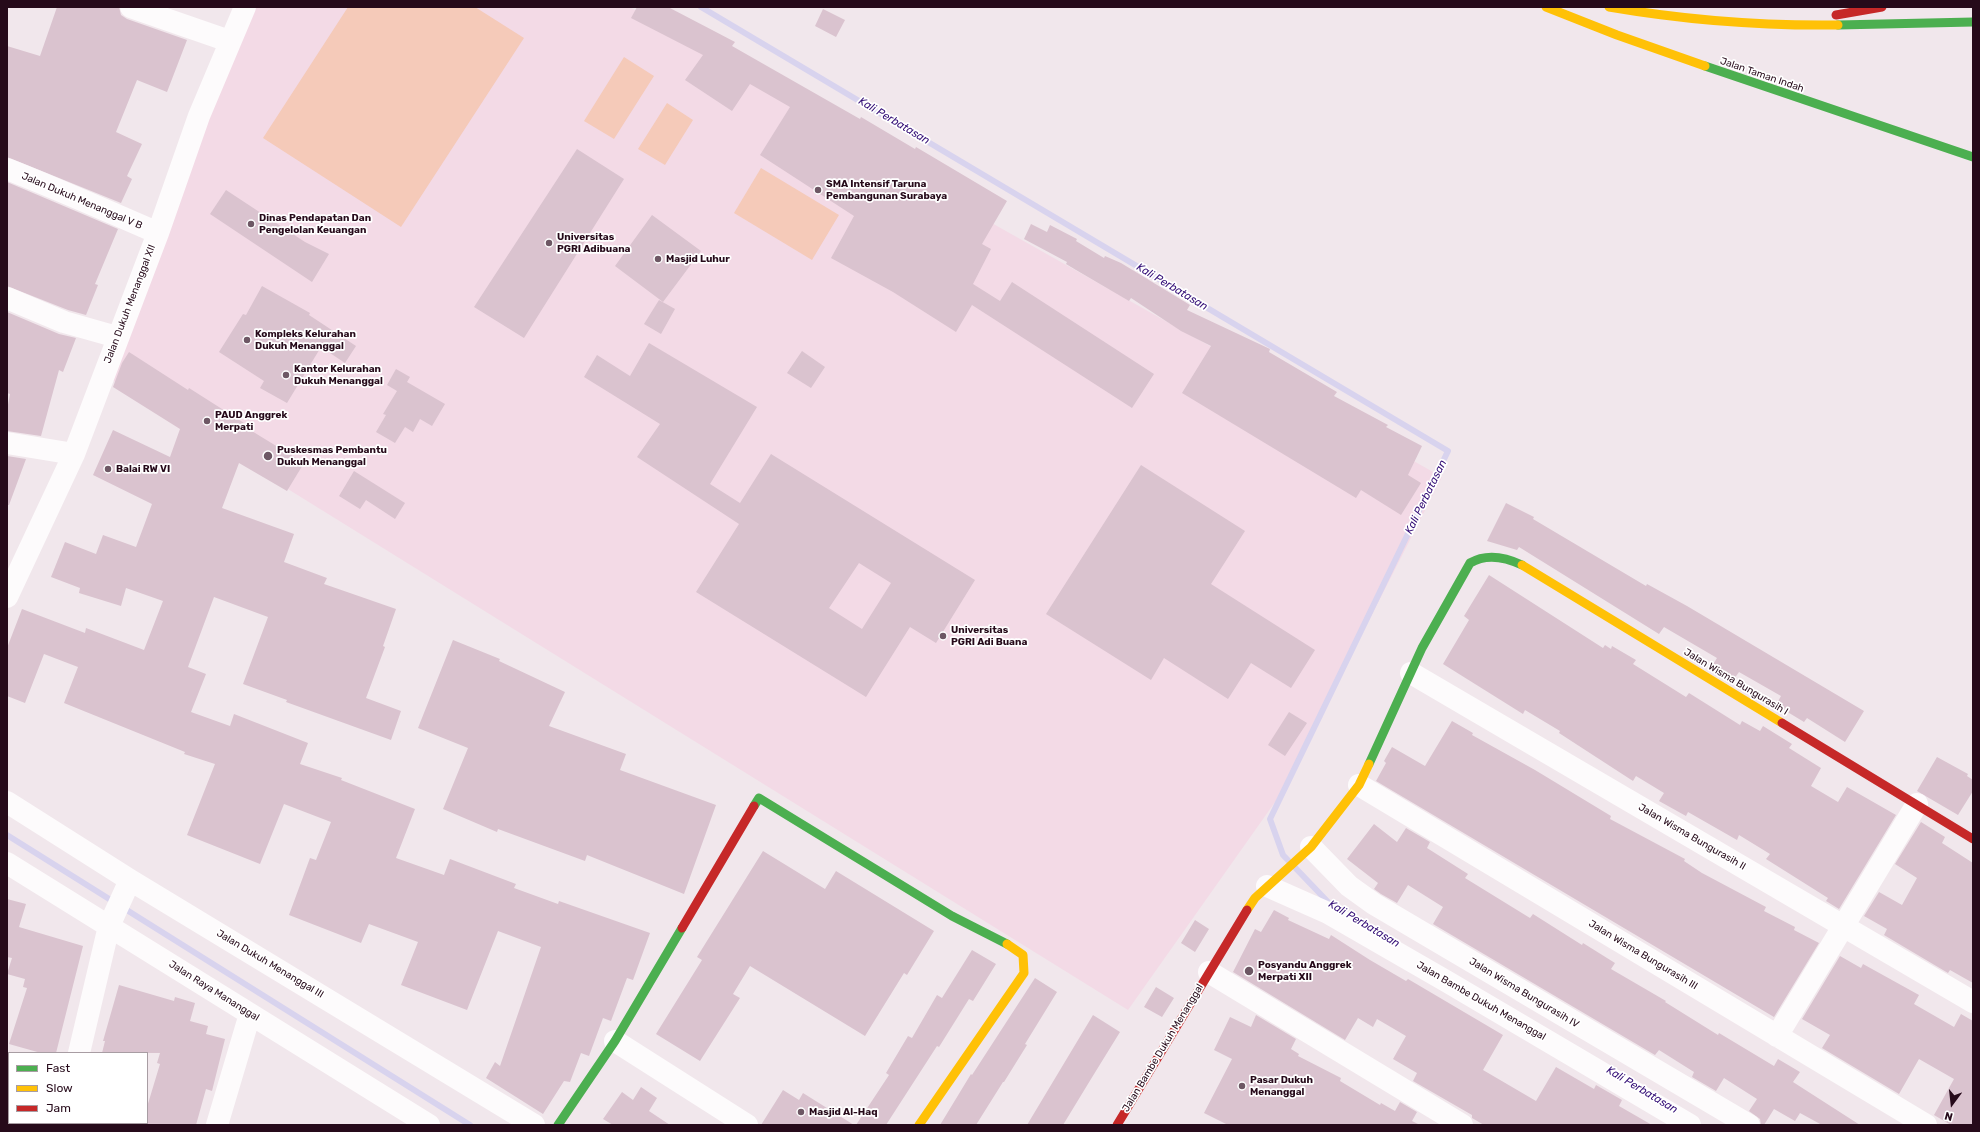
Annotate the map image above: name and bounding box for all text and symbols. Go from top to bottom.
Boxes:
street label: Jalan Taman Indah [1718,55,1806,95]
water label: Kali Perbatasan [856,95,932,147]
street label: Jalan Dukuh Menanggal V B [20,170,144,232]
place label: SMA Intensif Taruna Pembangunan Surabaya [826,178,947,202]
marker: SMA Intensif Taruna Pembangunan Surabaya [813,185,823,195]
place label: Dinas Pendapatan Dan Pengelolan Keuangan [259,212,371,236]
marker: Dinas Pendapatan Dan Pengelolan Keuangan [246,219,256,229]
place label: Universitas PGRI Adibuana [557,231,630,254]
marker: Universitas PGRI Adibuana [544,238,554,248]
street label: Jalan Dukuh Menanggal XII [102,243,158,365]
place label: Masjid Luhur [666,253,730,265]
marker: Masjid Luhur [653,254,663,264]
water label: Kali Perbatasan [1134,261,1210,313]
place label: Kompleks Kelurahan Dukuh Menanggal [255,328,356,352]
marker: Kompleks Kelurahan Dukuh Menanggal [242,335,252,345]
place label: Kantor Kelurahan Dukuh Menanggal [294,363,383,386]
marker: Kantor Kelurahan Dukuh Menanggal [281,370,291,380]
place label: PAUD Anggrek Merpati [215,409,287,432]
marker: PAUD Anggrek Merpati [202,416,212,426]
place label: Puskesmas Pembantu Dukuh Menanggal [277,444,387,468]
marker: Puskesmas Pembantu Dukuh Menanggal [262,450,274,462]
water label: Kali Perbatasan [1402,458,1450,536]
place label: Balai RW VI [116,463,170,475]
marker: Balai RW VI [103,464,113,474]
place label: Universitas PGRI Adi Buana [951,624,1027,648]
marker: Universitas PGRI Adi Buana [938,631,948,641]
street label: Jalan Wisma Bungurasih I [1682,646,1790,718]
street label: Jalan Wisma Bungurasih II [1636,801,1748,873]
water label: Kali Perbatasan [1326,898,1402,950]
street label: Jalan Wisma Bungurasih III [1586,918,1700,992]
street label: Jalan Dukuh Menanggal III [214,927,326,1001]
street label: Jalan Wisma Bungurasih IV [1467,955,1581,1031]
street label: Jalan Raya Mananggal [167,958,261,1024]
place label: Posyandu Anggrek Merpati XII [1258,959,1352,982]
street label: Jalan Bambe Dukuh Menanggal [1414,959,1548,1043]
marker: Posyandu Anggrek Merpati XII [1243,965,1255,977]
street label: Jalan Bambe Dukuh Menanggal [1120,982,1206,1114]
legend [8,1052,148,1124]
text: Fast [46,1061,70,1075]
water label: Kali Perbatasan [1604,1064,1680,1116]
place label: Pasar Dukuh Menanggal [1250,1074,1313,1098]
text: Slow [46,1081,73,1095]
marker: Pasar Dukuh Menanggal [1237,1081,1247,1091]
north arrow [1932,1084,1972,1124]
text: Jam [46,1101,71,1115]
place label: Masjid Al-Haq [809,1106,877,1118]
marker: Masjid Al-Haq [796,1107,806,1117]
text: N [1943,1109,1954,1123]

